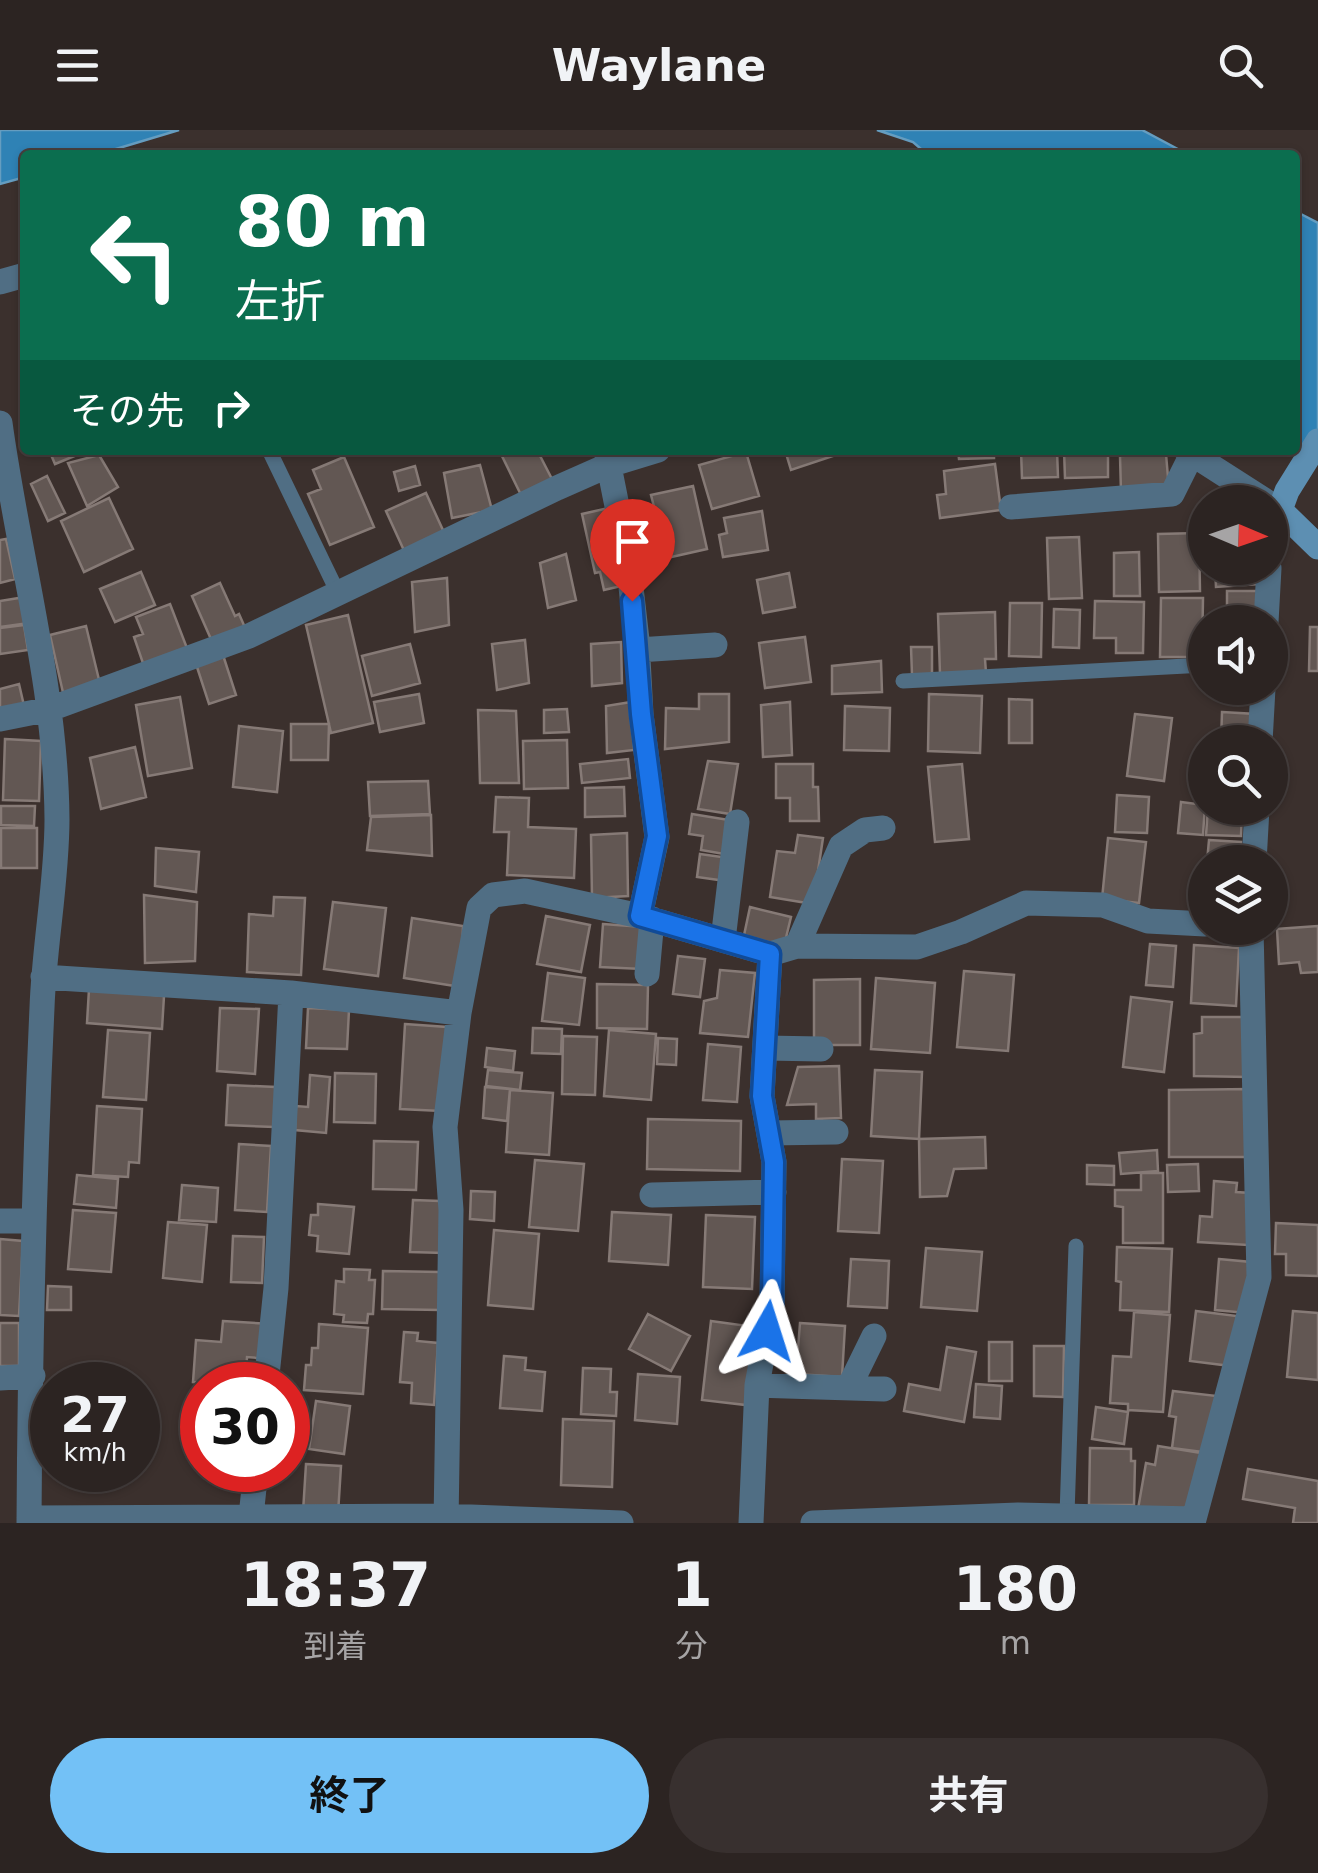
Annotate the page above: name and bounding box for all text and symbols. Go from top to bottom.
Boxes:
icon: menu [50,38,105,93]
icon: search [1213,38,1268,93]
text: Waylane [552,39,766,92]
text: 80 m [235,181,430,263]
icon: left [70,190,200,320]
text: 左折 [235,275,325,328]
icon: right [204,380,259,435]
text: その先 [70,389,184,433]
north arrow [1188,485,1288,585]
map controls [1188,485,1288,945]
pin [590,499,675,602]
icon: arrive [605,514,660,569]
button: sound [1188,605,1288,705]
button: search [1188,725,1288,825]
button: layers [1188,845,1288,945]
position arrow [715,1279,819,1383]
speed limit sign: 30 [180,1362,310,1492]
text: 27 [60,1386,130,1444]
text: km/h [63,1438,127,1467]
text: 18:37 [240,1550,431,1620]
text: 1 [671,1550,713,1620]
text: 180 [953,1554,1078,1624]
text: m [1000,1624,1031,1662]
text: 到着 [303,1627,368,1665]
text: 分 [676,1627,708,1665]
button: 終了 [50,1738,649,1853]
button: 共有 [669,1738,1268,1853]

